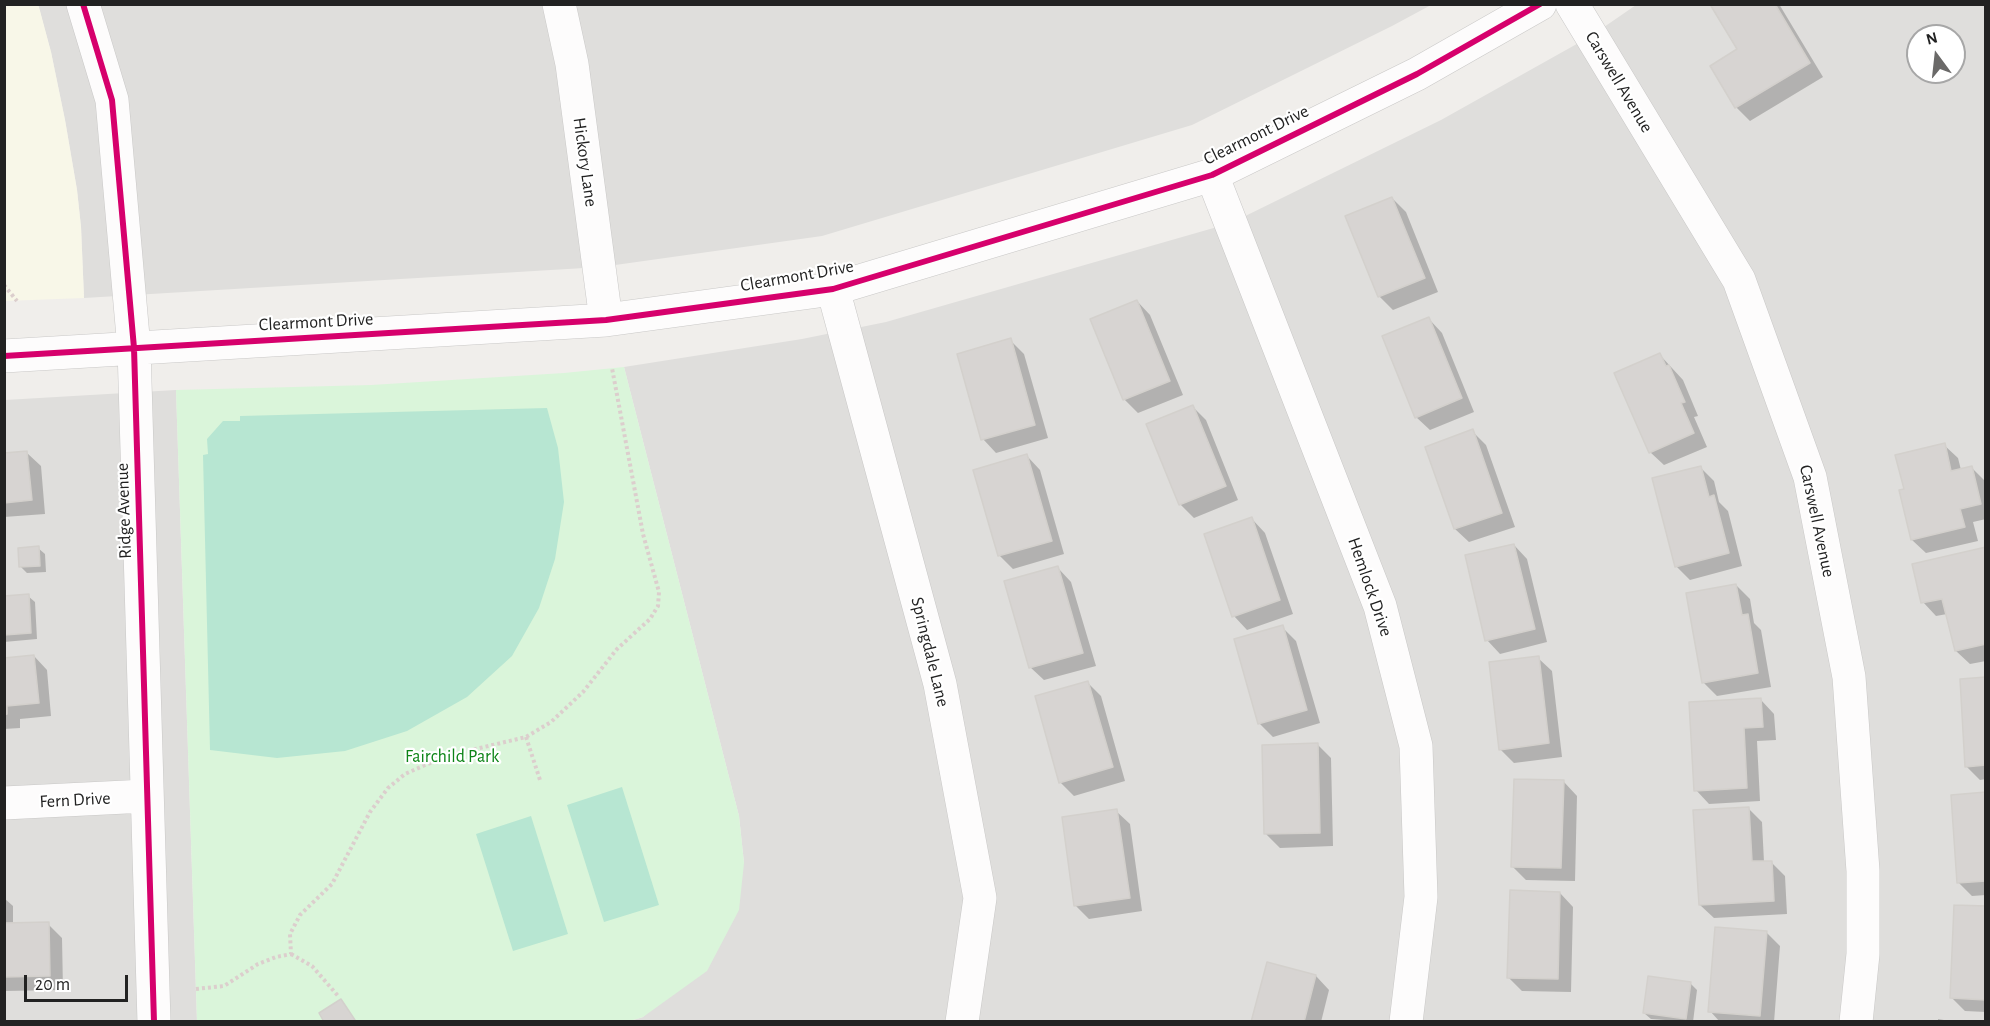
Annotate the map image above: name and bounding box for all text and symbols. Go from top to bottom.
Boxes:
north arrow [1906,24,1966,84]
street label: Carswell Avenue [1580,27,1658,137]
text: N [1924,29,1939,48]
street label: Clearmont Drive [1200,100,1312,170]
street label: Hickory Lane [568,116,602,208]
street label: Clearmont Drive [739,255,855,297]
street label: Clearmont Drive [258,308,374,336]
street label: Ridge Avenue [112,463,136,559]
street label: Carswell Avenue [1795,463,1839,579]
street label: Hemlock Drive [1343,535,1397,639]
street label: Springdale Lane [906,595,954,709]
park label: Fairchild Park [405,746,499,768]
street label: Fern Drive [39,787,111,813]
scale bar [27,963,130,1001]
text: 20 m [35,976,70,994]

